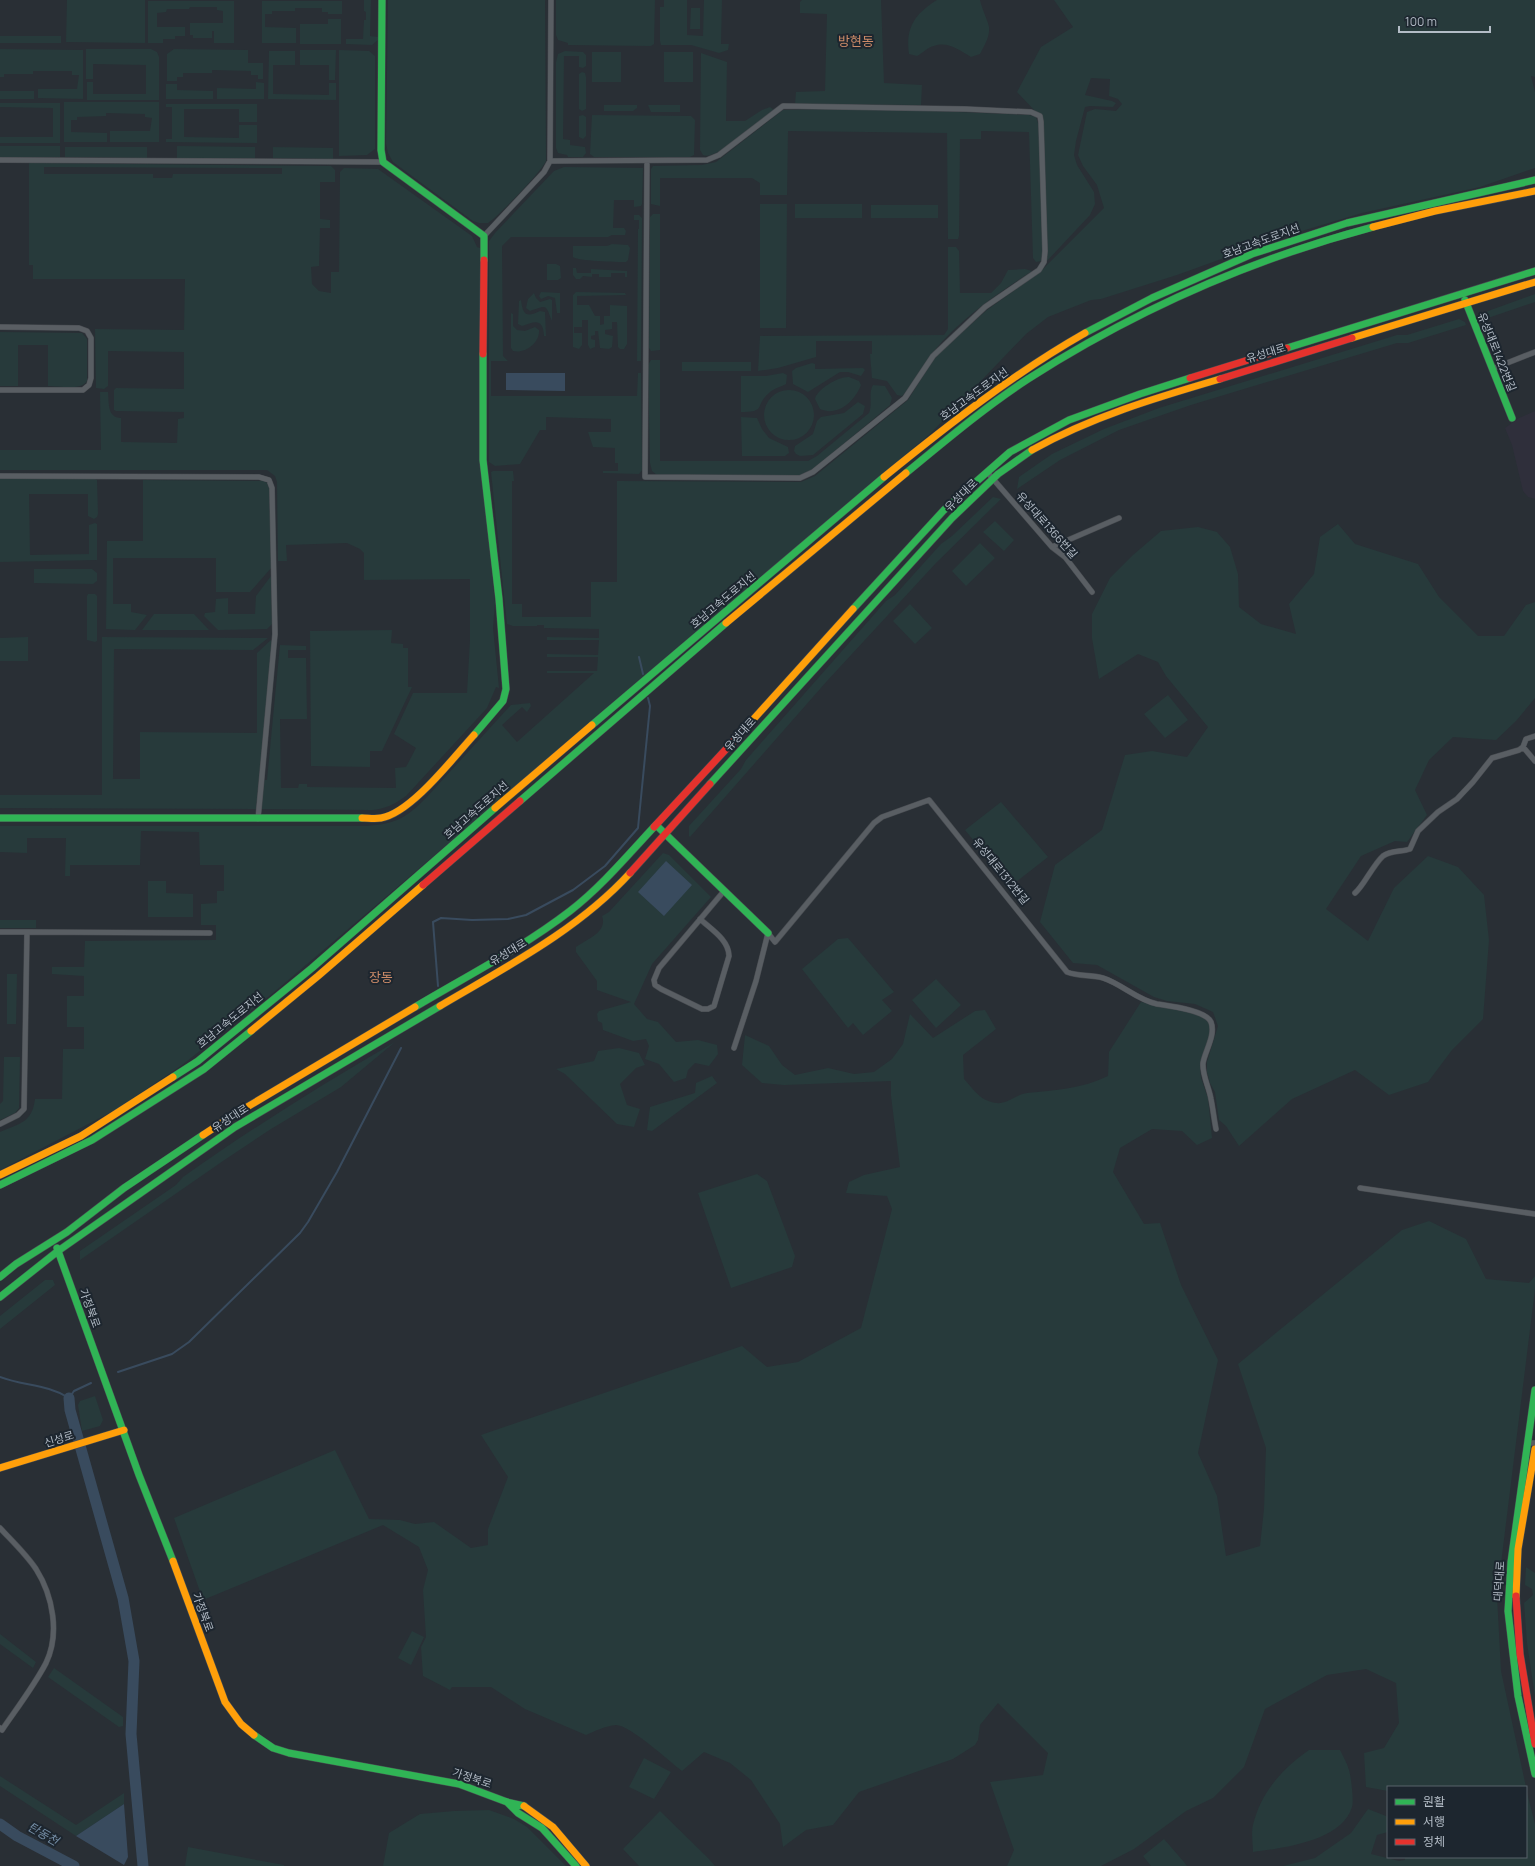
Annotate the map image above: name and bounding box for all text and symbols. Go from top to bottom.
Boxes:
scale bar [1399,8,1490,34]
text: 100 m [1405,13,1437,30]
district label: 방현동 [838,32,874,50]
street label: 호남고속도로지선 [1220,220,1301,261]
street label: 유성대로1422번길 [1475,310,1520,394]
street label: 유성대로 [1244,339,1287,366]
street label: 호남고속도로지선 [937,364,1011,423]
street label: 유성대로 [941,475,980,514]
street label: 유성대로1366번길 [1013,488,1081,561]
street label: 호남고속도로지선 [687,568,759,631]
street label: 유성대로 [721,714,759,754]
street label: 호남고속도로지선 [440,777,511,842]
street label: 유성대로1312번길 [970,834,1033,907]
street label: 유성대로 [487,935,529,968]
district label: 장동 [369,968,393,986]
street label: 호남고속도로지선 [194,988,266,1051]
street label: 유성대로 [209,1100,251,1135]
street label: 가정북로 [76,1286,104,1329]
street label: 신성로 [42,1427,76,1450]
street label: 대덕대로 [1490,1560,1507,1602]
street label: 가정북로 [189,1590,217,1633]
street label: 가정북로 [451,1764,494,1791]
legend [1387,1786,1527,1858]
text: 원활 [1423,1793,1445,1810]
text: 서행 [1423,1813,1445,1830]
water label: 탄동천 [25,1818,64,1850]
text: 정체 [1423,1833,1445,1850]

